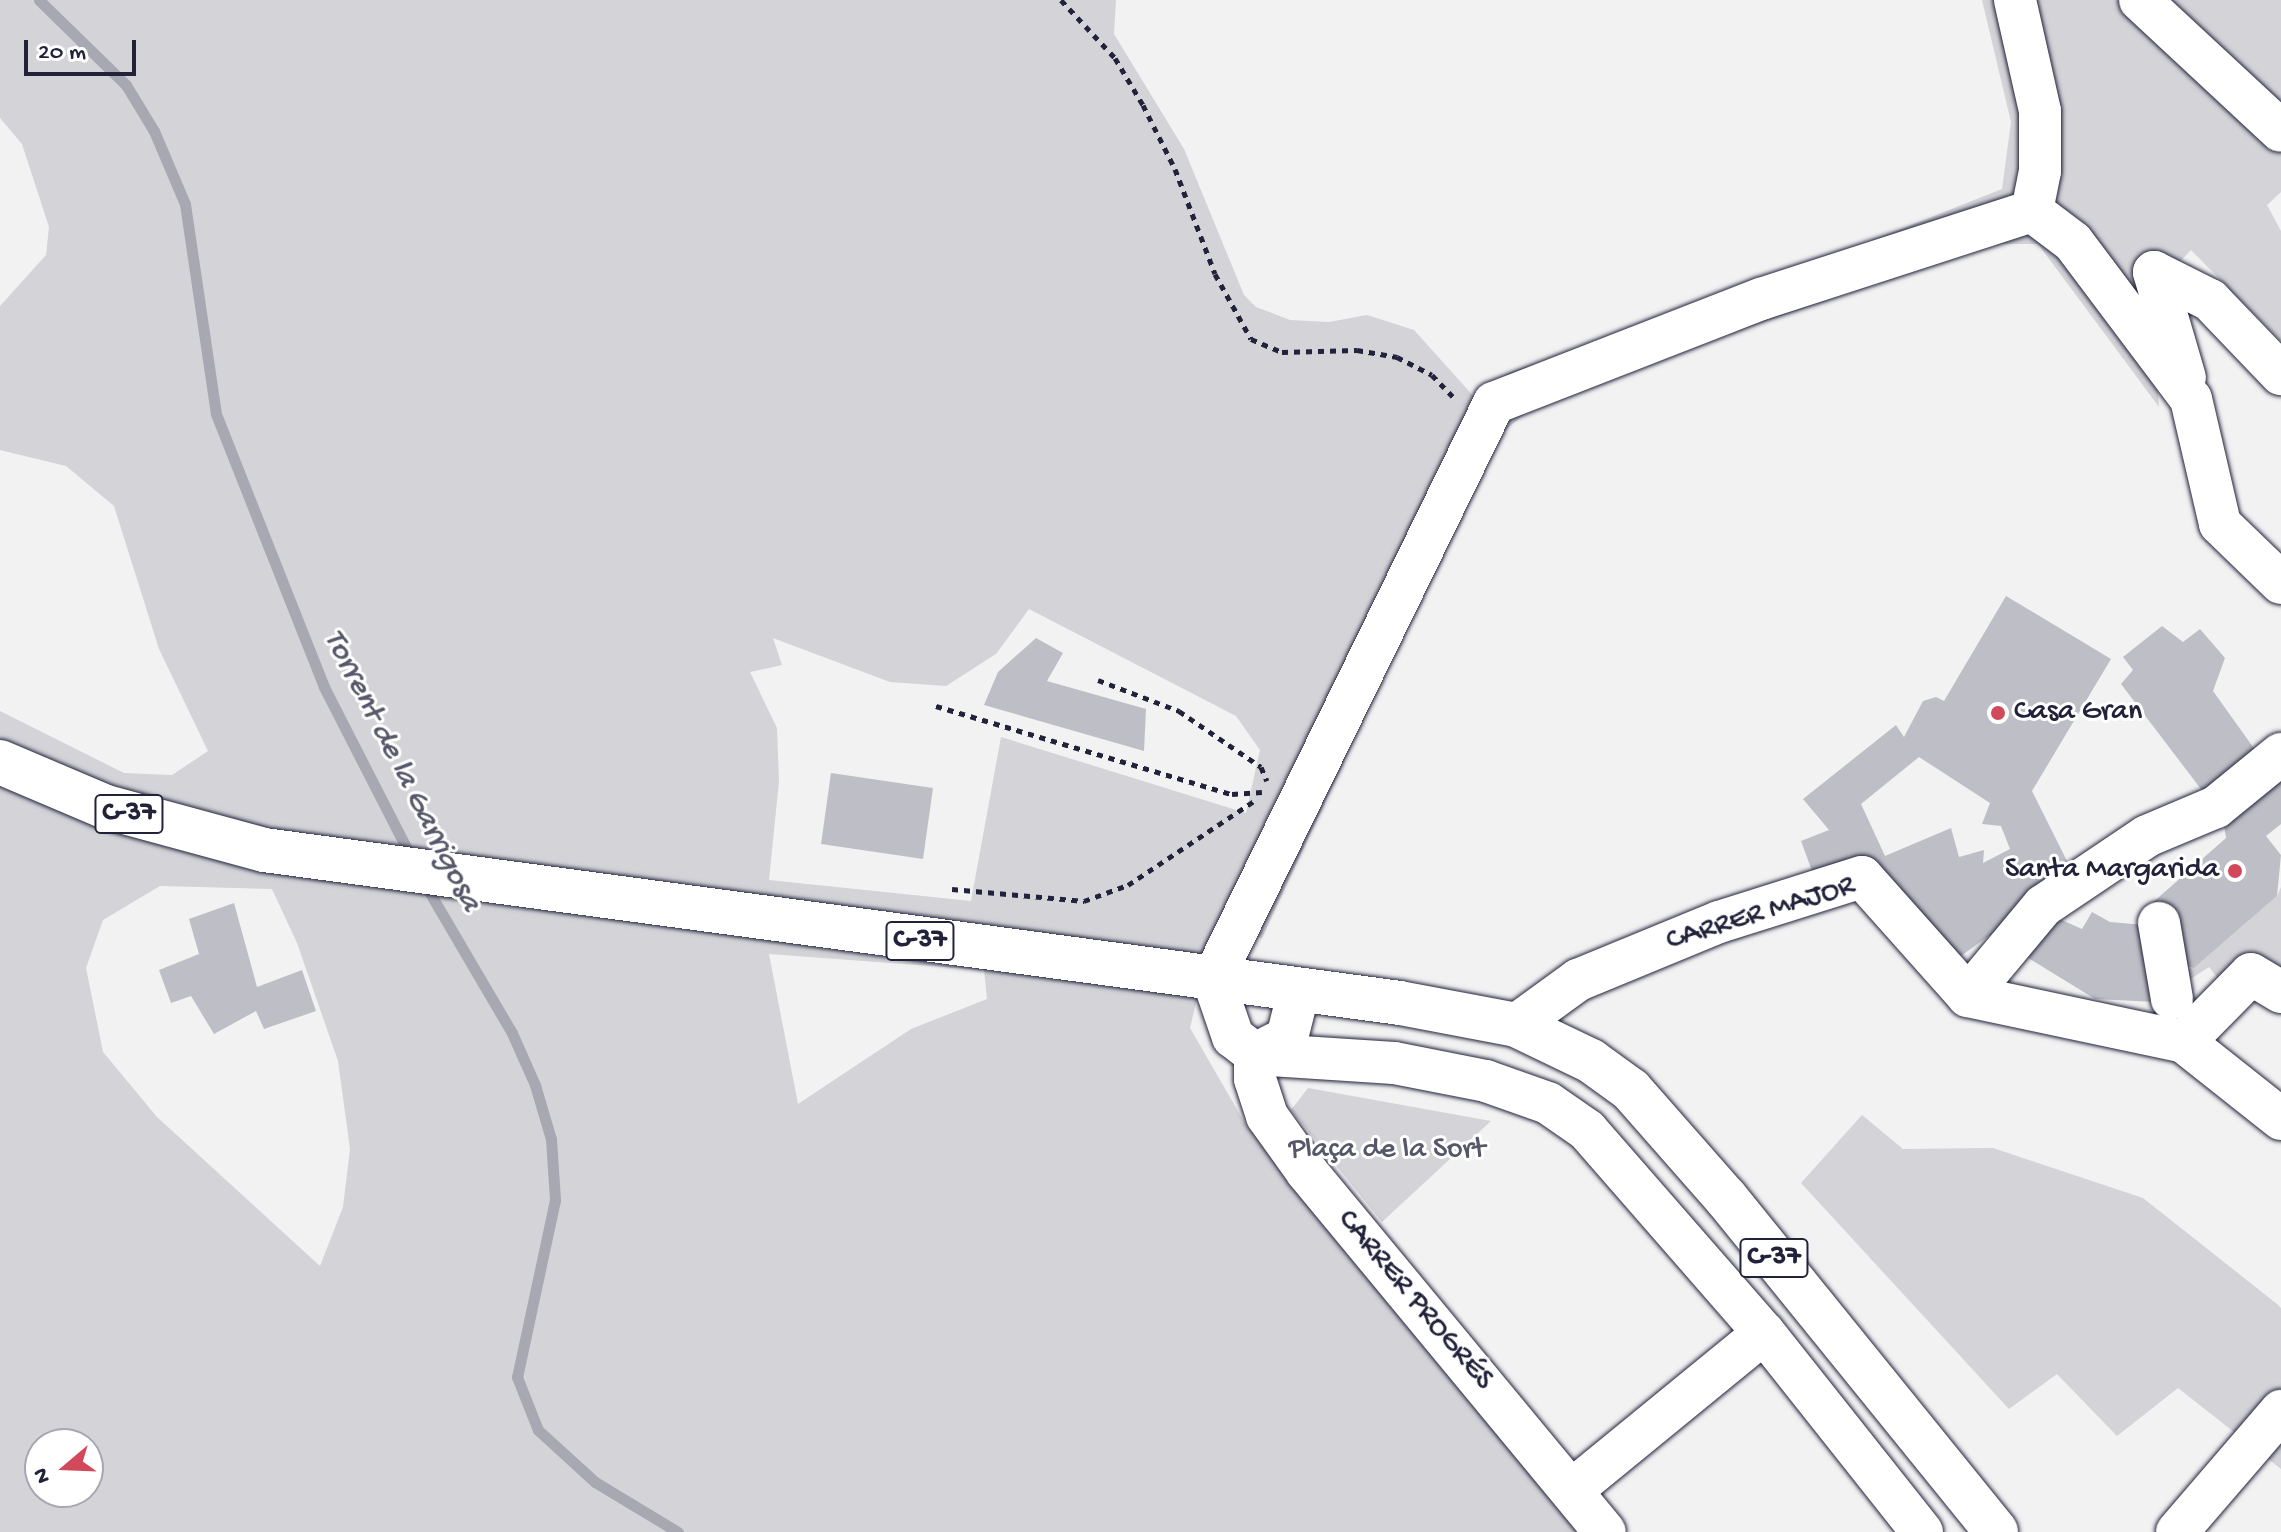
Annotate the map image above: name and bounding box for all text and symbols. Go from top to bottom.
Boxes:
scale bar [28,24,140,74]
text: 20 m [38,39,86,68]
water label: Torrent de la Garrigosa [313,624,489,918]
place label: Casa Gran [2014,695,2142,731]
marker: Casa Gran [1989,704,2007,722]
road number: C-37 [93,790,165,838]
place label: Santa Margarida [2005,853,2219,889]
marker: Santa Margarida [2226,862,2244,880]
street label: CARRER MAJOR [1662,869,1860,961]
road number: C-37 [884,917,956,965]
park label: Plaça de la Sort [1289,1133,1485,1169]
street label: CARRER PROGRÉS [1328,1203,1500,1399]
road number: C-37 [1738,1234,1810,1282]
north arrow [24,1428,104,1508]
text: N [29,1464,58,1486]

